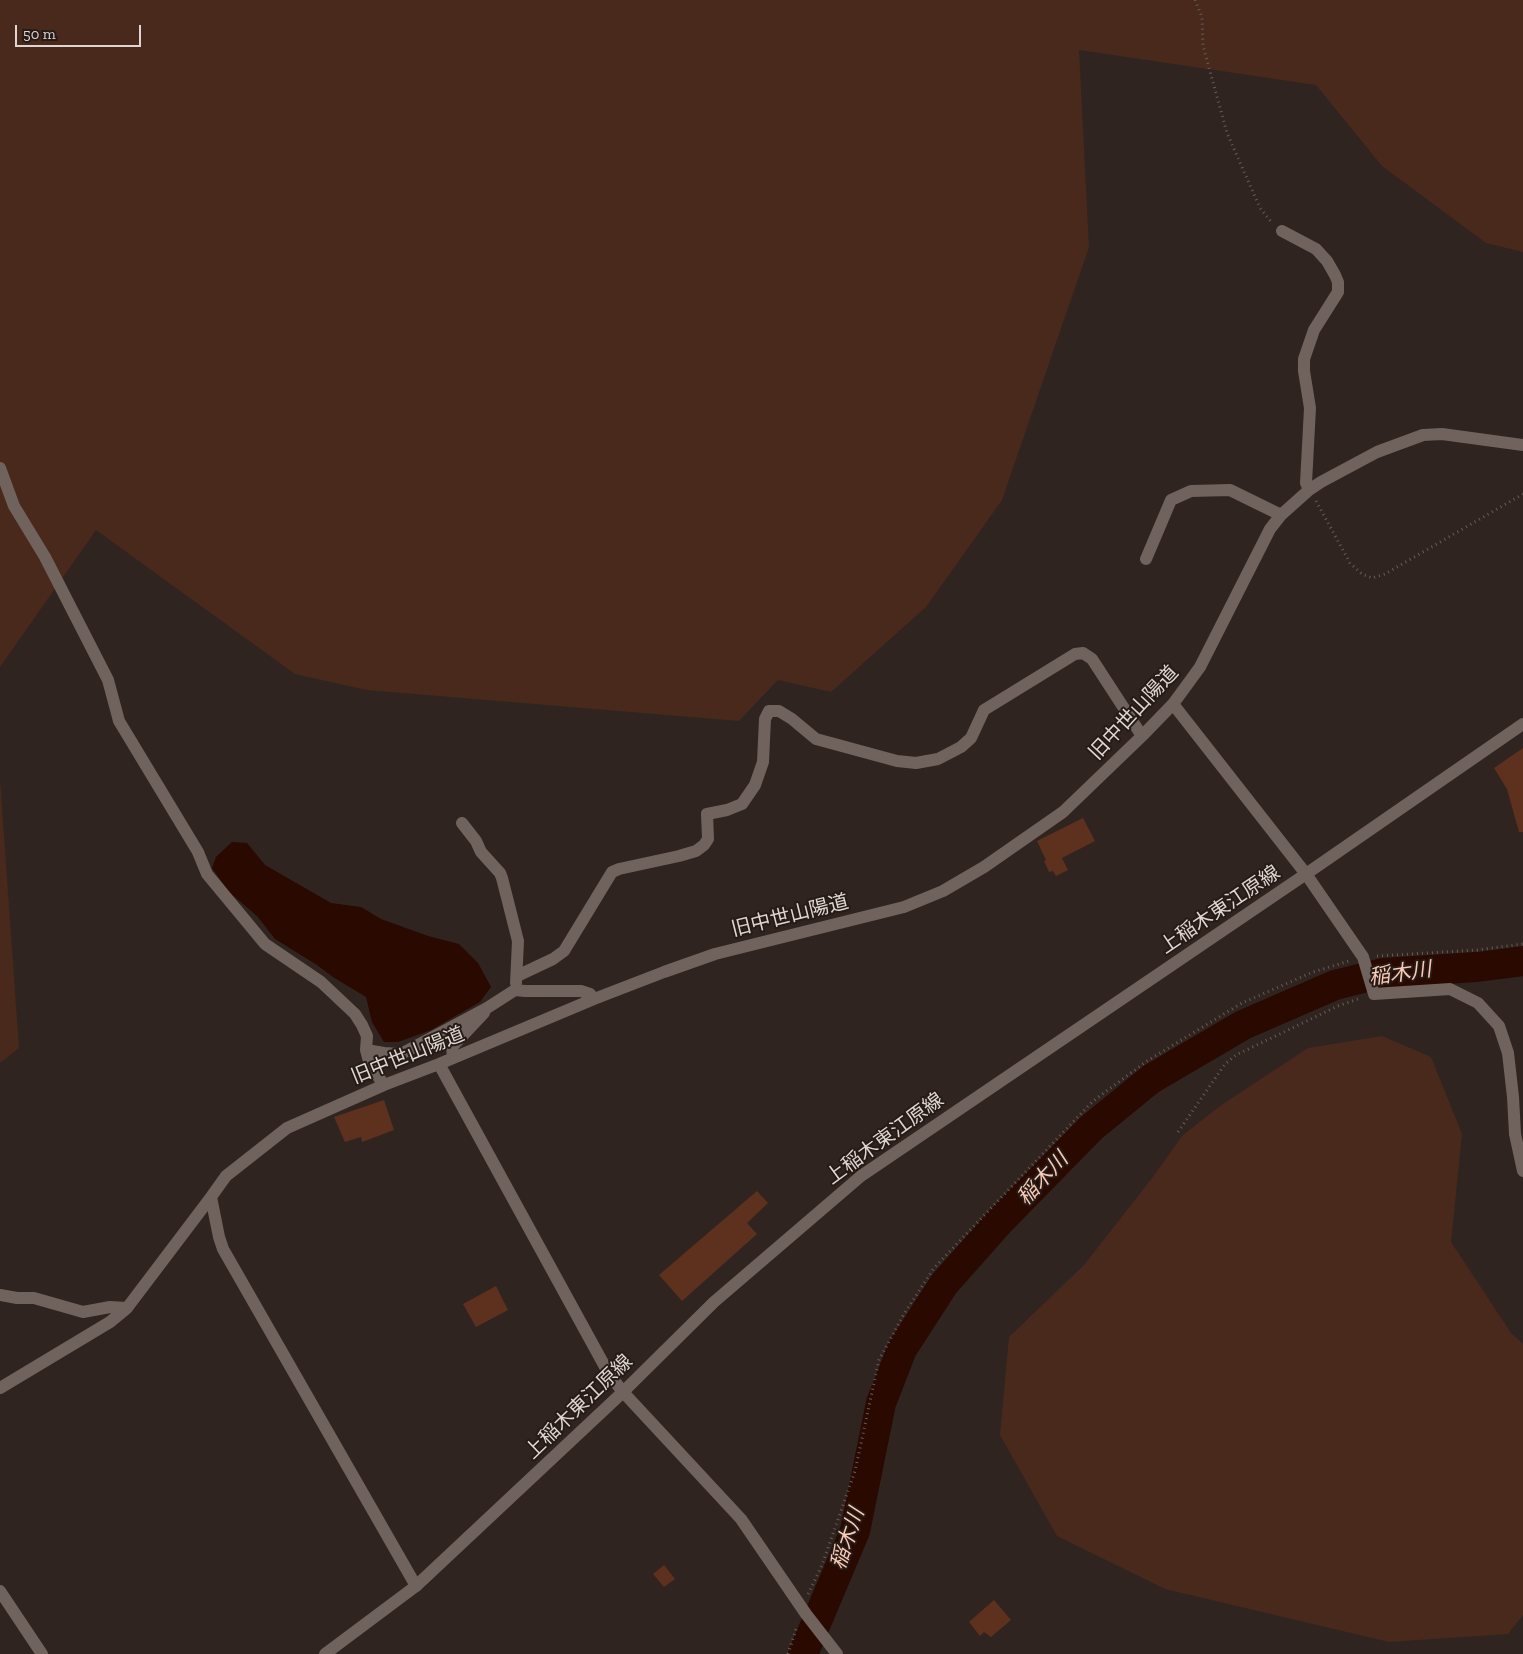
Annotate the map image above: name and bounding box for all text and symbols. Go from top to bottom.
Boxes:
scale bar [18,15,144,47]
text: 50 m [23,25,56,43]
street label: 旧中世山陽道 [1084,661,1184,765]
street label: 上稲木東江原線 [1155,861,1285,959]
street label: 旧中世山陽道 [729,890,851,942]
water label: 稲木川 [1367,957,1433,991]
street label: 旧中世山陽道 [348,1022,468,1090]
street label: 上稲木東江原線 [821,1088,949,1190]
water label: 稲木川 [1012,1147,1074,1211]
street label: 上稲木東江原線 [520,1350,638,1464]
water label: 稲木川 [826,1505,870,1573]

